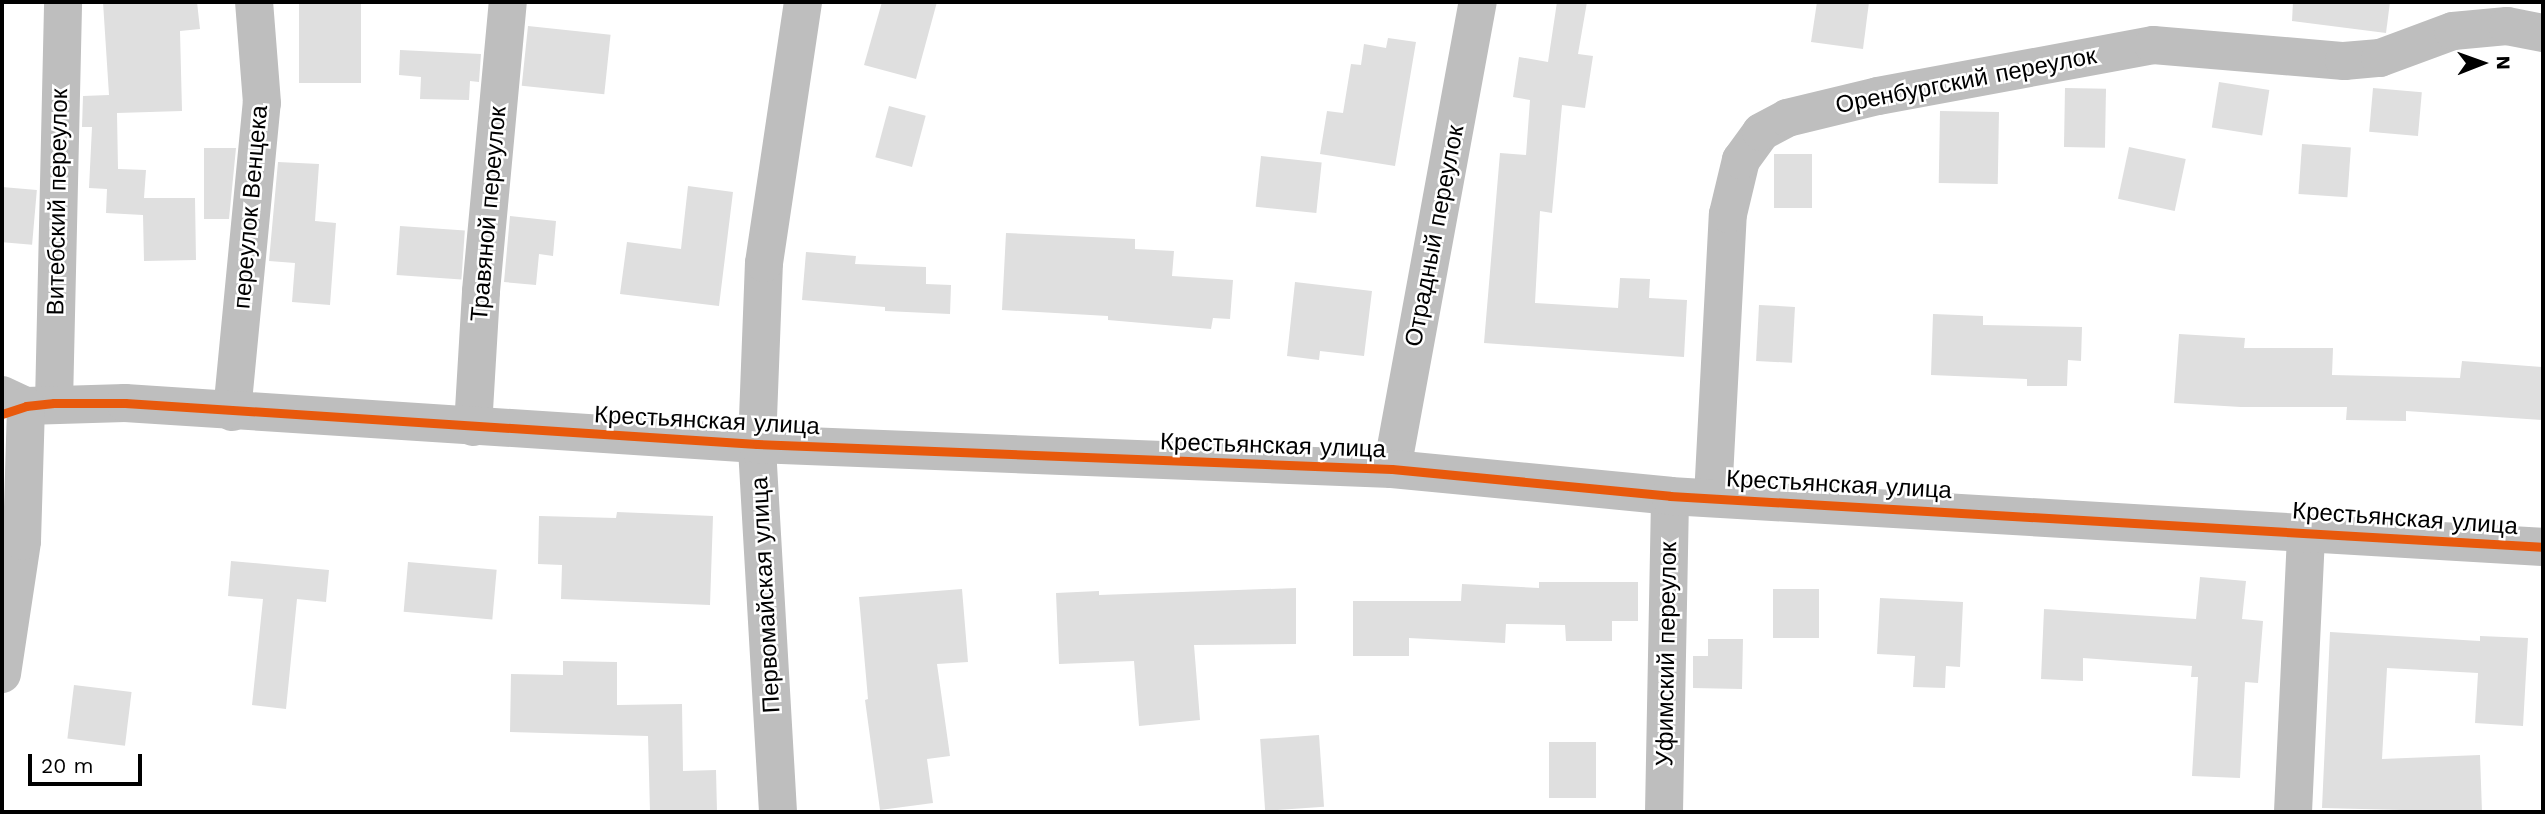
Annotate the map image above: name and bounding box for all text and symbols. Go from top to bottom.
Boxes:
north arrow [2447,28,2517,98]
street label: Оренбургский переулок [1833,42,2099,120]
text: N [2492,55,2515,70]
street label: Витебский переулок [42,88,74,316]
street label: переулок Венцека [228,104,274,310]
street label: Травяной переулок [465,105,513,323]
street label: Отрадный переулок [1399,123,1471,349]
street label: Крестьянская улица [593,401,821,441]
street label: Крестьянская улица [1160,428,1386,464]
street label: Крестьянская улица [1725,465,1953,505]
street label: Первомайская улица [745,476,787,714]
street label: Крестьянская улица [2291,497,2519,541]
street label: Уфимский переулок [1651,541,1683,767]
scale bar [32,740,145,784]
text: 20 m [41,753,93,778]

